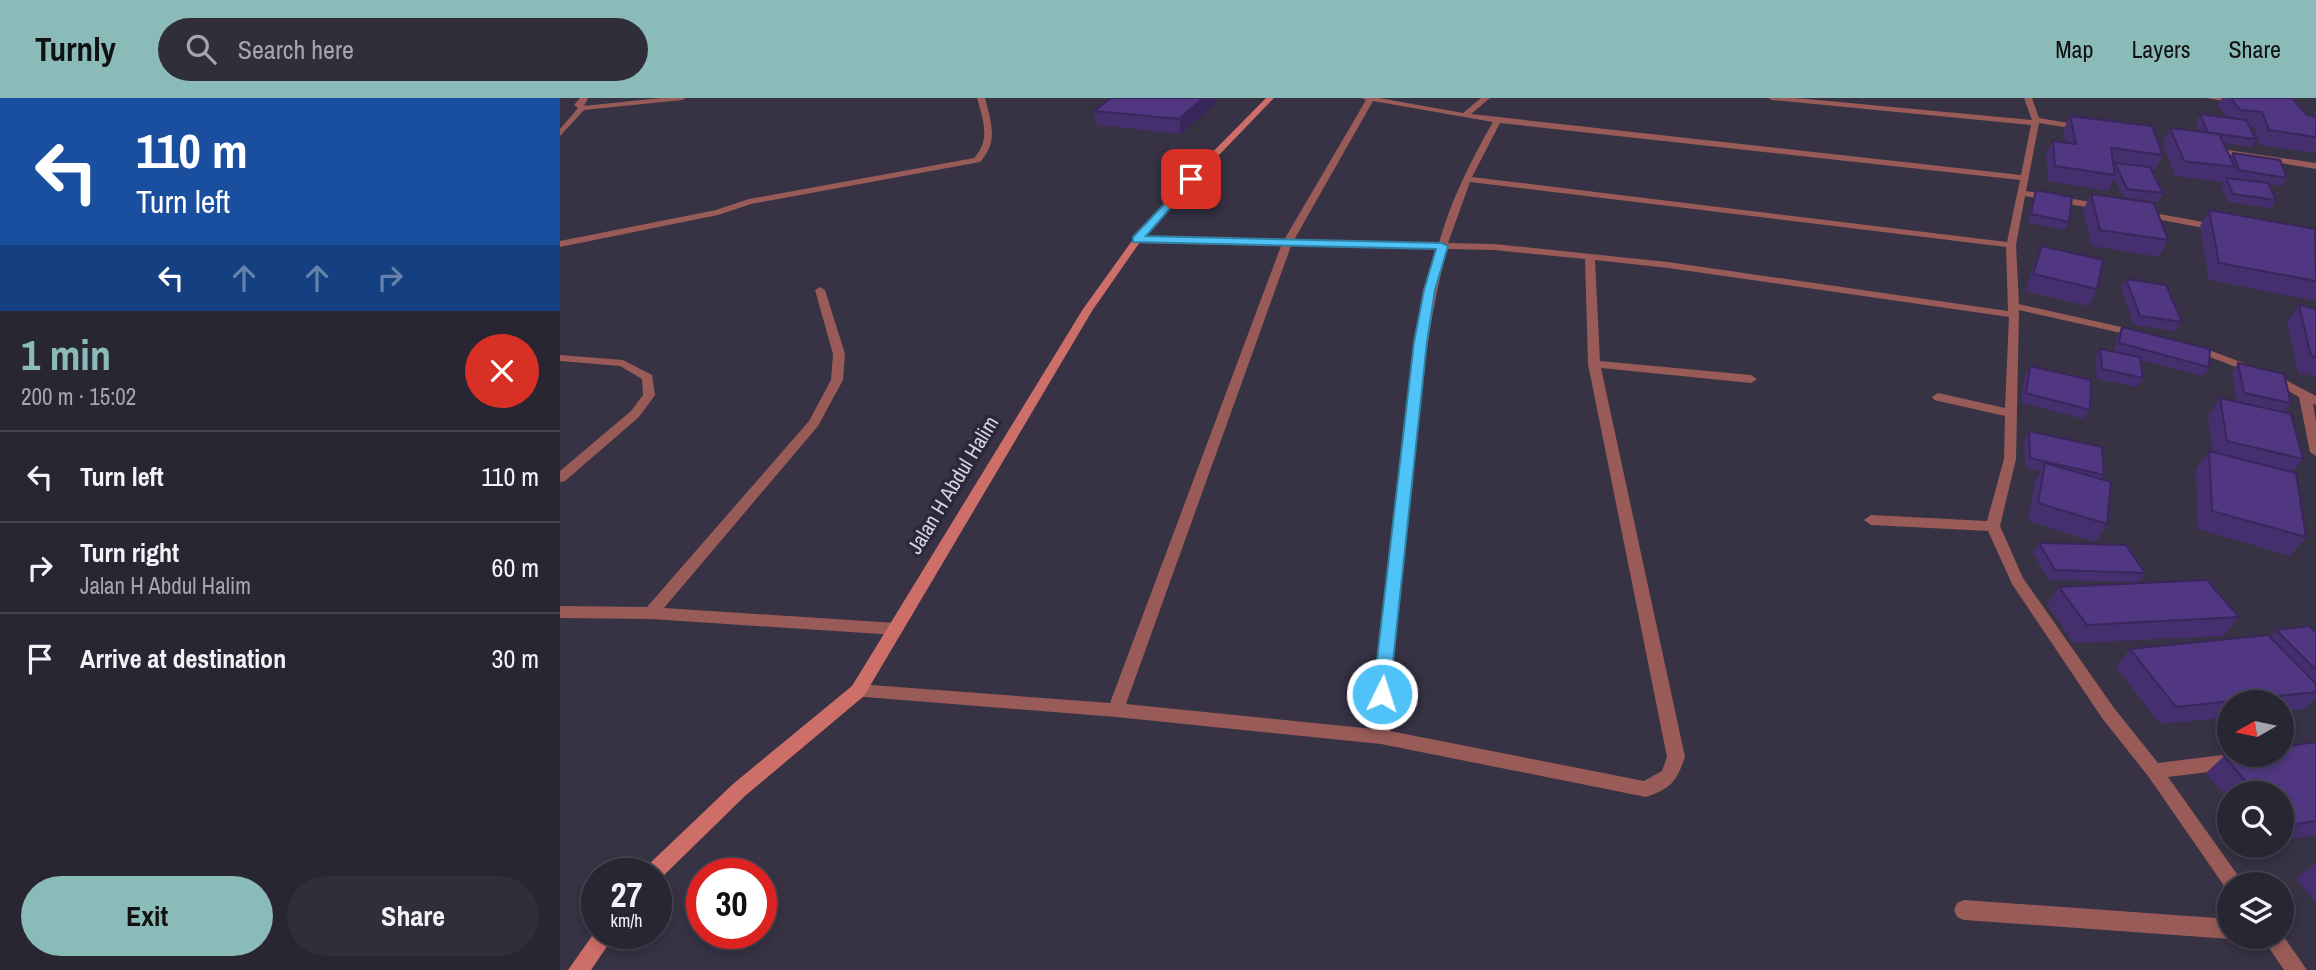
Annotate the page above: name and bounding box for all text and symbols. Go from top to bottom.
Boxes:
search box [158,18,648,81]
text: Turnly [35,27,116,71]
icon: search [182,30,220,68]
text: Search here [238,32,354,67]
text: Map [2055,33,2093,65]
text: Layers [2131,33,2190,65]
text: Share [2228,33,2281,65]
text: 110 m [136,117,248,183]
icon: left [21,126,112,217]
pin [1161,149,1221,209]
icon: arrive [1172,160,1210,198]
text: Turn left [136,180,230,223]
icon: left [152,259,190,297]
icon: ahead [225,259,263,297]
icon: ahead [298,259,336,297]
icon: right [371,259,409,297]
text: 1 min [21,327,111,383]
button: close [465,334,539,408]
text: 200 m · 15:02 [21,381,136,412]
street label: Jalan H Abdul Halim [900,410,1005,559]
icon: left [21,458,59,496]
text: Turn left [80,459,164,494]
text: 110 m [481,459,539,494]
text: Turn right [80,535,179,570]
icon: right [21,549,59,587]
text: 60 m [492,550,539,585]
text: Jalan H Abdul Halim [80,570,251,601]
icon: arrive [21,640,59,678]
text: Arrive at destination [80,641,286,676]
text: 30 m [492,641,539,676]
position arrow [1345,657,1419,731]
north arrow [2217,690,2294,766]
map controls [2217,690,2294,949]
button: search [2217,781,2294,858]
speed limit sign: 30 [686,858,777,949]
text: 27 [611,871,642,918]
button: layers [2217,872,2294,949]
button: Exit [21,876,273,956]
button: Share [287,876,539,956]
text: km/h [611,908,643,933]

